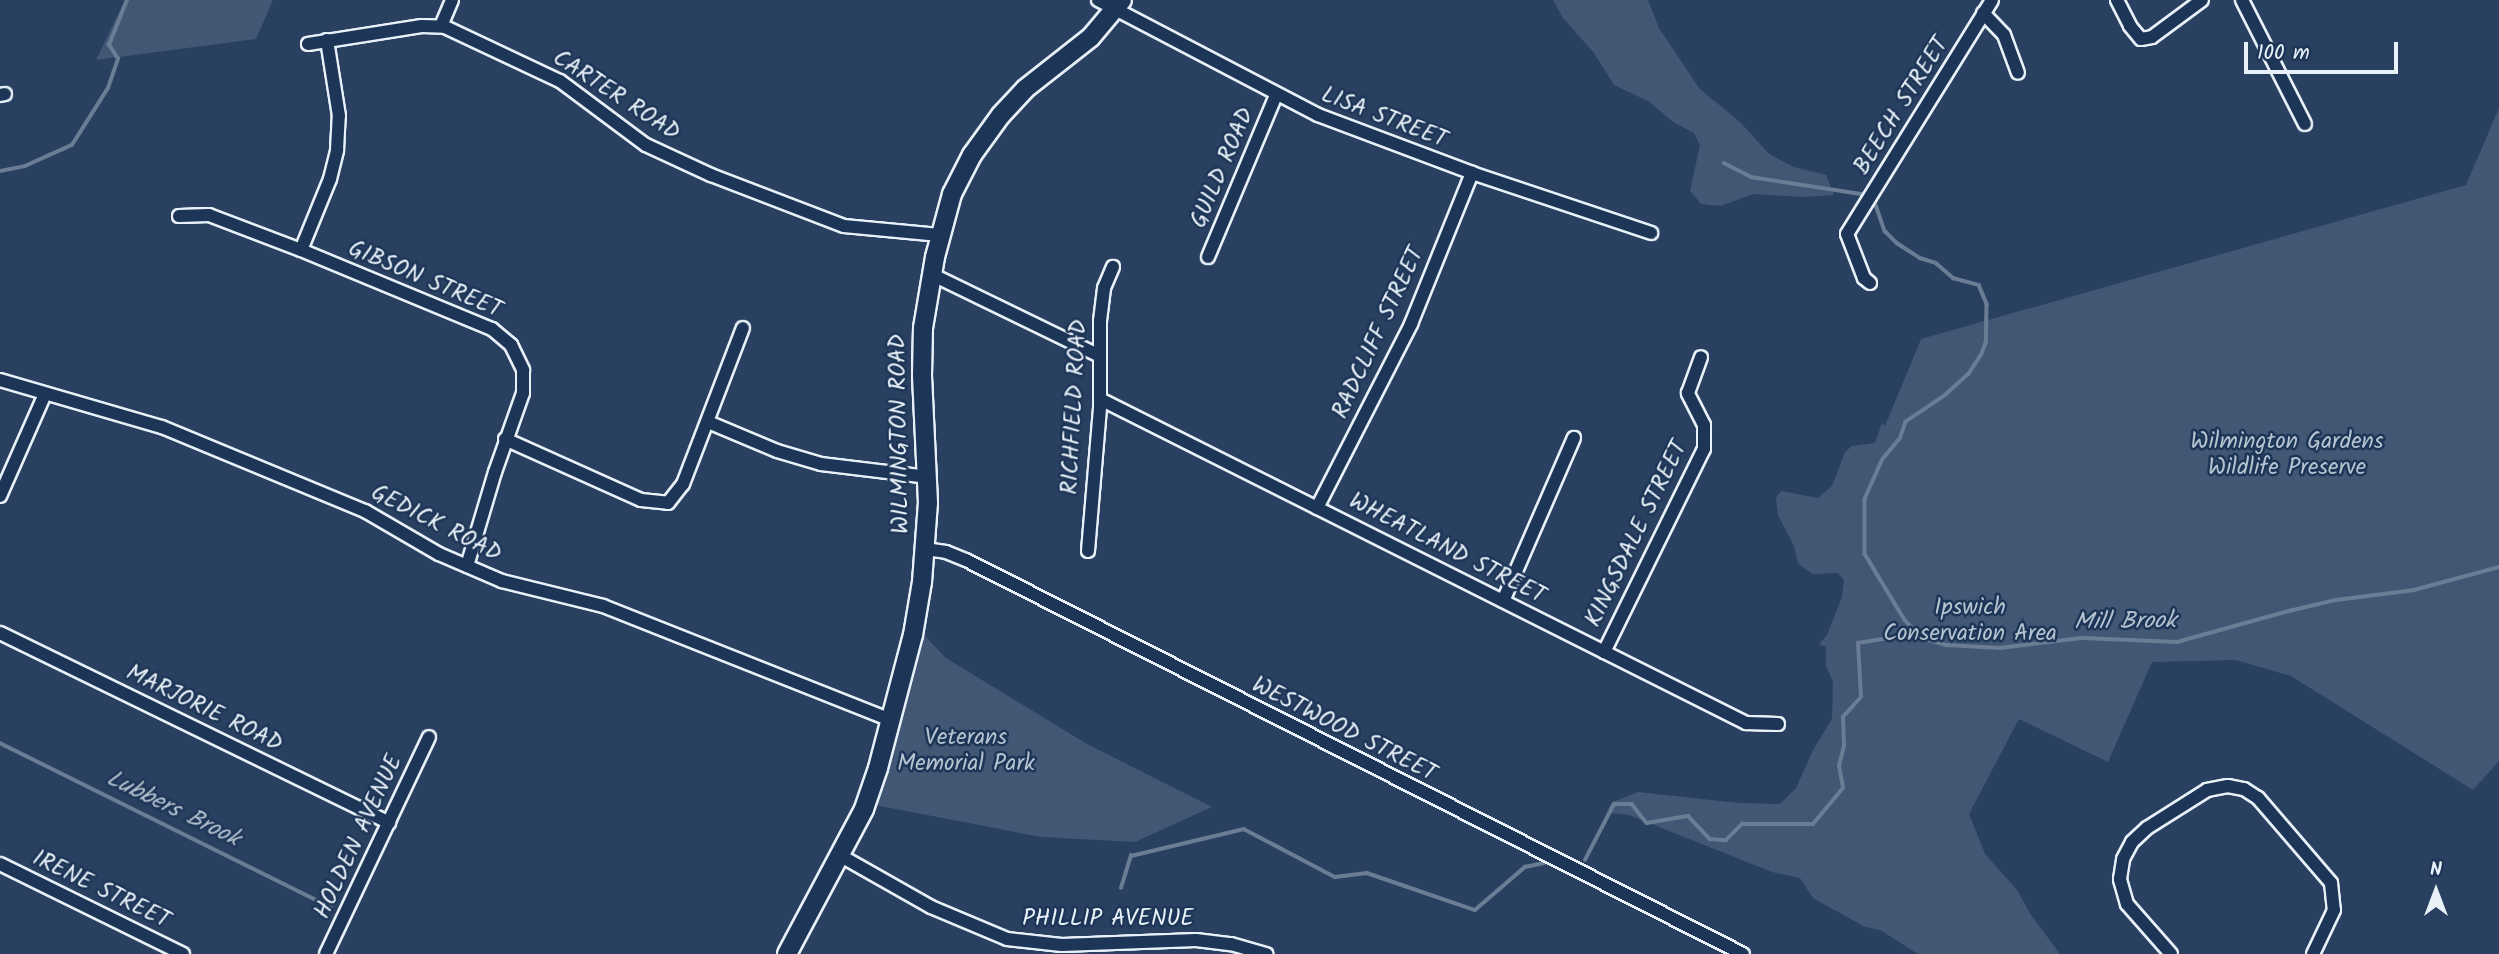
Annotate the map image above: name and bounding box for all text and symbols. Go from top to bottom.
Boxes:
scale bar [2247,28,2401,72]
street label: BEECH STREET [1849,32,1955,180]
text: 100 m [2257,37,2310,70]
street label: CARTER ROAD [547,45,685,147]
street label: LISA STREET [1317,81,1451,155]
street label: GUILD ROAD [1185,104,1261,232]
street label: GIBSON STREET [344,235,506,325]
street label: RADCLIFF STREET [1327,243,1431,423]
street label: RICHFIELD ROAD [1057,319,1093,495]
street label: WILMINGTON ROAD [884,334,916,534]
park label: Wilmington Gardens Wildlife Preserve [2190,428,2384,482]
street label: KINGSDALE STREET [1580,436,1694,632]
street label: GEDICK ROAD [366,479,506,569]
street label: WHEATLAND STREET [1344,488,1550,610]
park label: Ipswich Conservation Area [1883,594,2057,648]
water label: Mill Brook [2074,607,2176,637]
street label: MARJORIE ROAD [122,659,286,759]
street label: WESTWOOD STREET [1247,672,1441,788]
park label: Veterans Memorial Park [897,724,1035,778]
street label: HOLDEN AVENUE [309,751,409,923]
water label: Lubbers Brook [102,764,244,854]
street label: IRENE STREET [28,845,174,935]
text: N [2430,855,2442,885]
north arrow [2401,856,2471,926]
street label: PHILLIP AVENUE [1022,905,1194,933]

